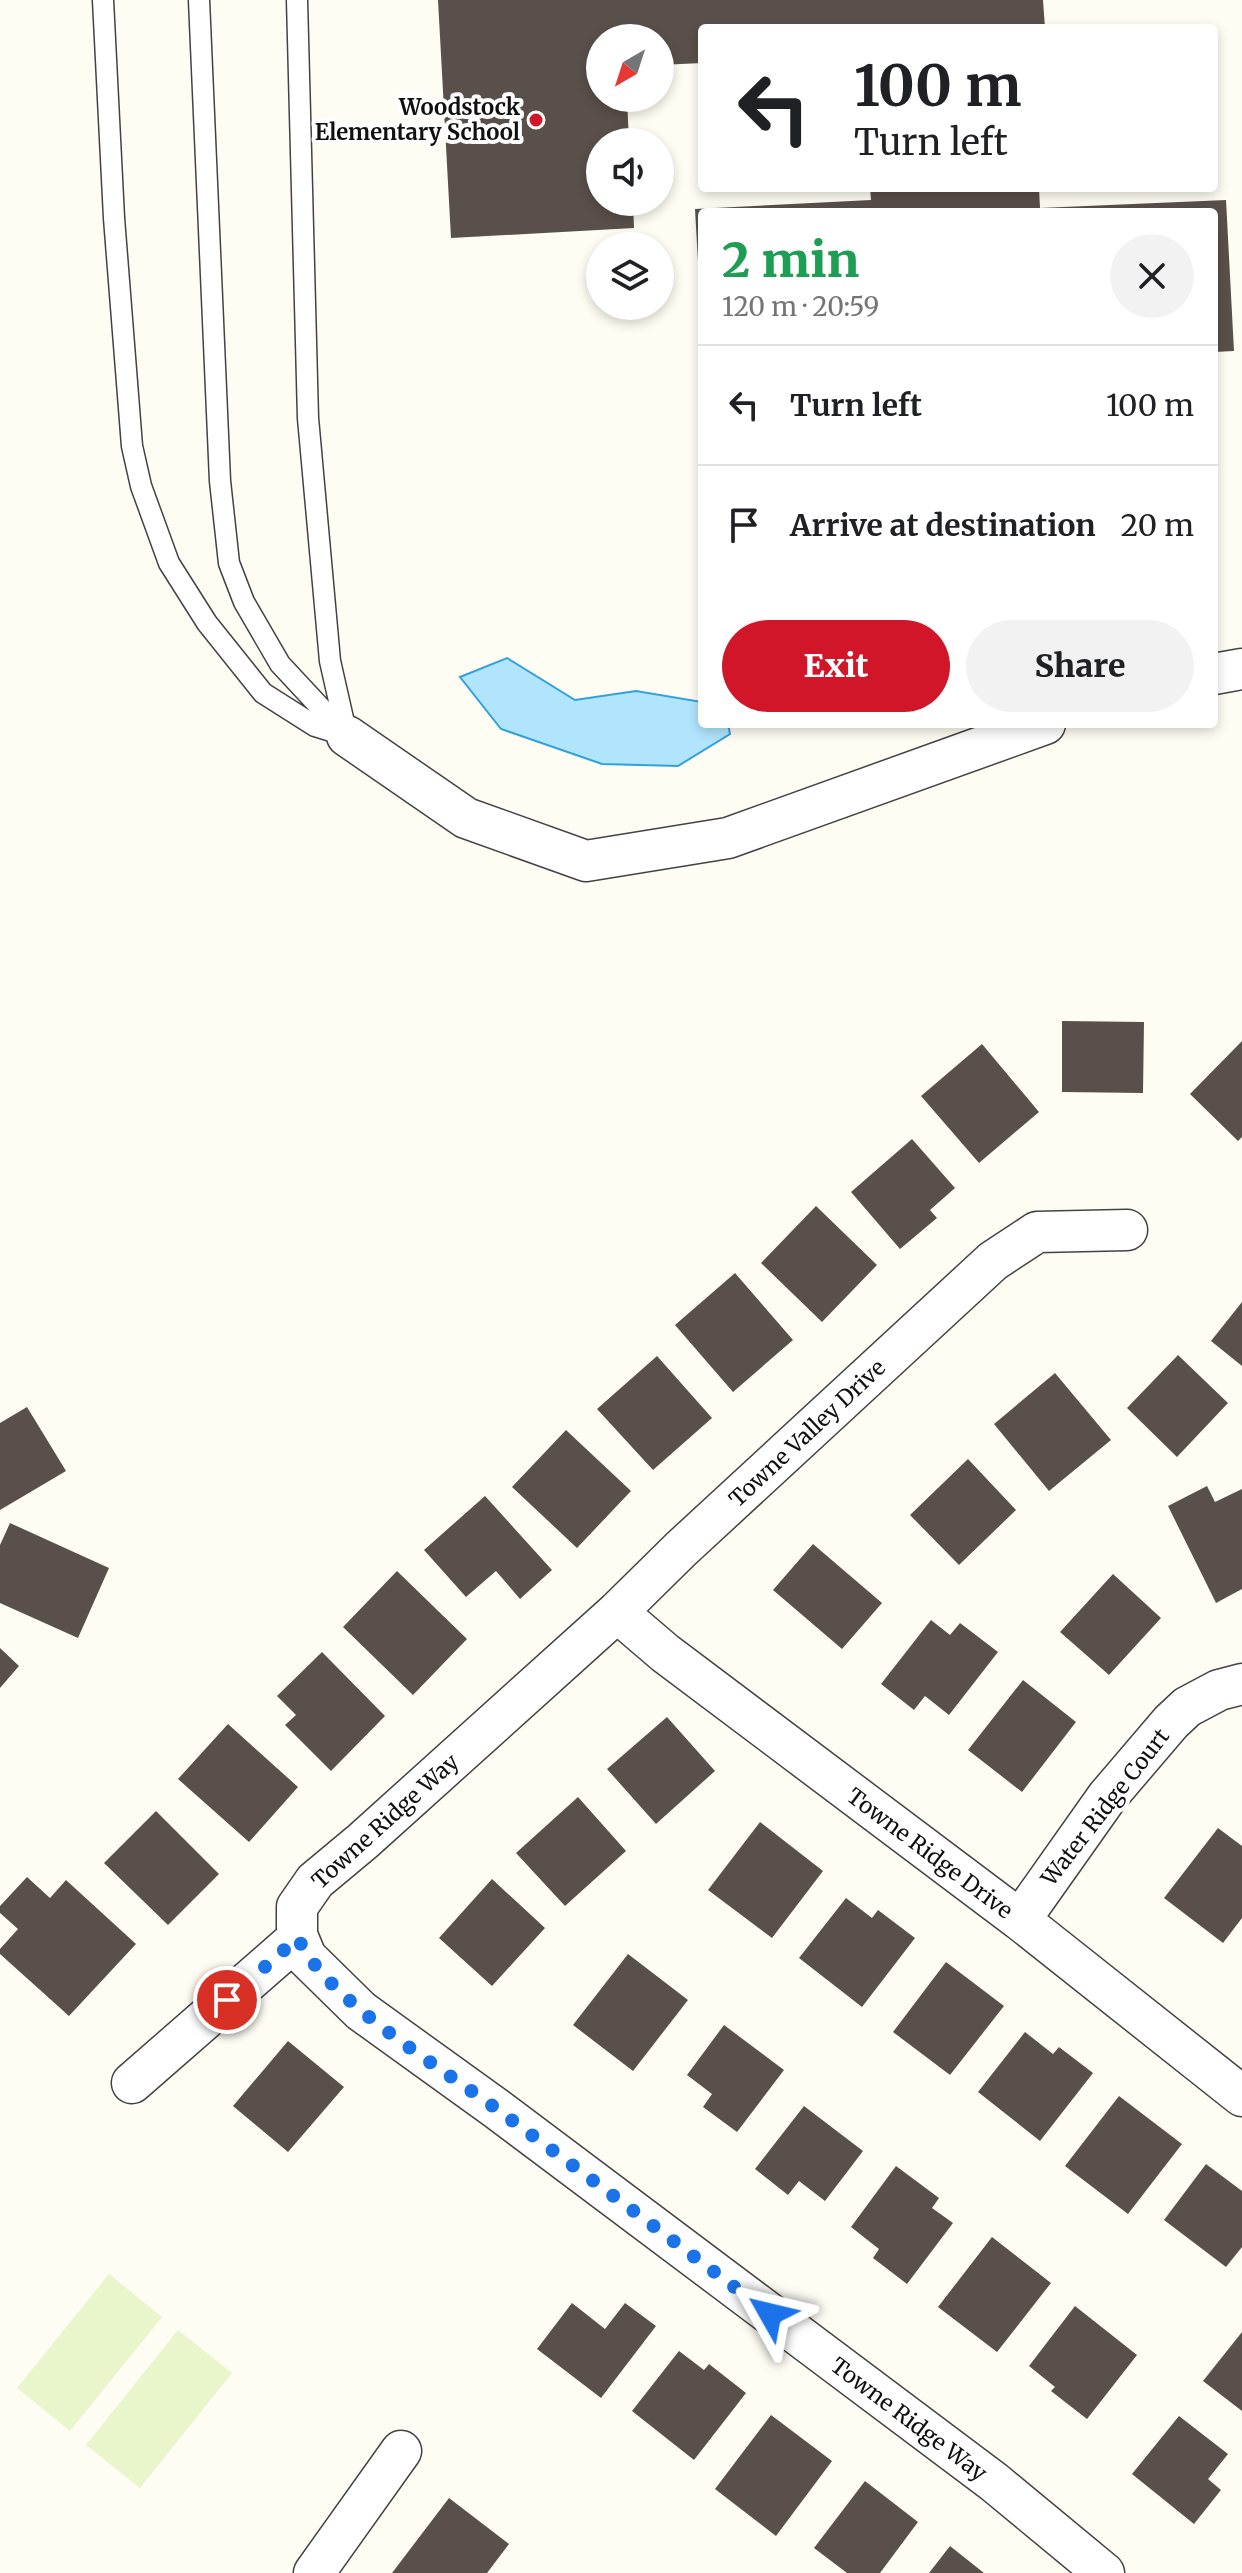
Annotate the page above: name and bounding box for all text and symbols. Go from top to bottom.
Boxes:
north arrow [586,24,674,112]
map controls [586,24,674,320]
text: 100 m [854,51,1022,121]
icon: left [722,56,826,160]
place label: Woodstock Elementary School [315,93,521,146]
marker: Woodstock Elementary School [527,111,545,129]
text: Turn left [854,120,1008,165]
button: sound [586,128,674,216]
text: 2 min [722,230,859,290]
button: layers [586,232,674,320]
button: close [1110,234,1194,318]
text: 120 m · 20:59 [722,290,879,323]
icon: left [722,383,766,427]
text: Turn left [790,386,922,424]
text: 100 m [1106,386,1194,424]
icon: arrive [722,503,766,547]
text: Arrive at destination [790,506,1096,544]
text: 20 m [1121,506,1194,544]
button: Exit [722,620,950,712]
button: Share [966,620,1194,712]
street label: Towne Valley Drive [723,1353,891,1513]
street label: Water Ridge Court [1034,1722,1175,1892]
street label: Towne Ridge Way [306,1747,464,1894]
street label: Towne Ridge Drive [842,1782,1018,1924]
pin [193,1966,261,2034]
icon: arrive [205,1978,249,2022]
position arrow [728,2272,812,2356]
street label: Towne Ridge Way [825,2351,993,2487]

